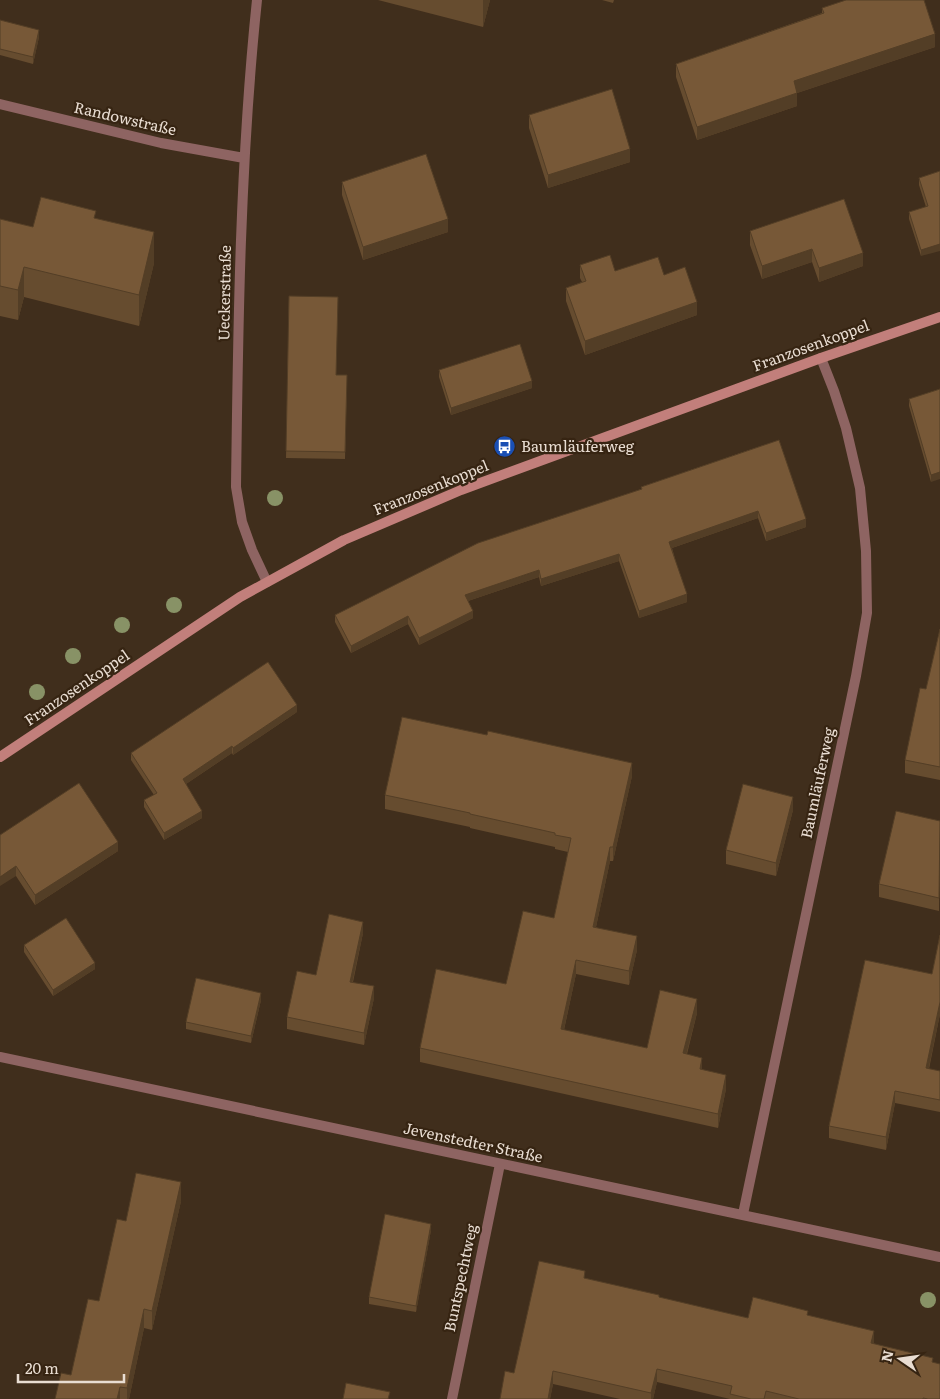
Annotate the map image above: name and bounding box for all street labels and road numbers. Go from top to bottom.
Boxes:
street label: Randowstraße [72,95,179,141]
street label: Ueckerstraße [211,245,236,341]
street label: Franzosenkoppel [749,313,872,376]
street label: Franzosenkoppel [369,453,492,520]
street label: Franzosenkoppel [19,643,133,731]
street label: Baumläuferweg [794,724,840,840]
street label: Jevenstedter Straße [401,1116,545,1168]
street label: Buntspechtweg [437,1221,482,1334]

